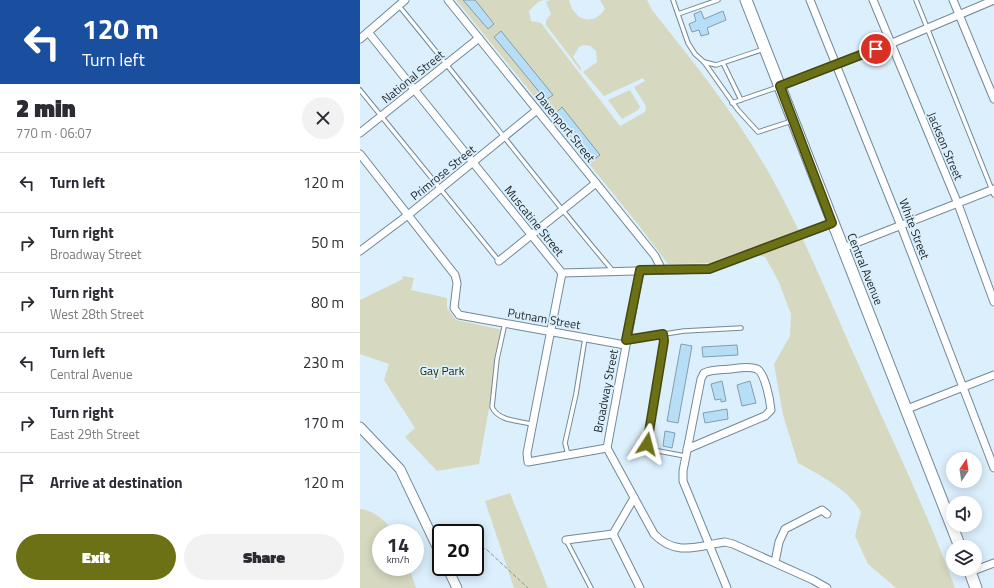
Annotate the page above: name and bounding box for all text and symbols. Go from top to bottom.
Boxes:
text: 120 m [82,7,159,50]
icon: left [16,16,68,68]
pin [859,32,893,66]
icon: arrive [865,38,887,60]
street label: National Street [377,45,449,108]
text: Turn left [82,46,145,73]
street label: Davenport Street [531,87,600,167]
text: 2 min [16,90,76,126]
button: close [302,97,344,139]
street label: Jackson Street [923,109,969,184]
text: 770 m · 06:07 [16,123,92,143]
street label: Primrose Street [406,140,480,205]
text: Turn left [50,171,105,194]
text: 120 m [303,171,344,194]
icon: left [16,172,38,194]
street label: Muscatine Street [500,181,569,261]
street label: White Street [894,196,935,263]
text: Turn right [50,221,114,244]
street label: Central Avenue [842,230,889,308]
text: 50 m [311,231,344,254]
icon: right [16,232,38,254]
text: Broadway Street [50,244,142,264]
text: Turn right [50,281,114,304]
text: 80 m [311,291,344,314]
icon: right [16,292,38,314]
street label: Putnam Street [506,303,583,334]
text: West 28th Street [50,304,144,324]
text: Turn left [50,341,105,364]
street label: Broadway Street [588,347,623,434]
text: 230 m [303,351,344,374]
icon: left [16,352,38,374]
park label: Gay Park [420,361,465,380]
text: Central Avenue [50,364,133,384]
text: Turn right [50,401,114,424]
text: 170 m [303,411,344,434]
icon: right [16,412,38,434]
position arrow [626,423,668,465]
text: East 29th Street [50,424,140,444]
north arrow [946,452,982,488]
map controls [946,452,982,576]
text: Arrive at destination [50,471,183,494]
text: 120 m [303,471,344,494]
icon: arrive [16,472,38,494]
button: sound [946,496,982,532]
speed limit sign: 20 [432,524,484,576]
text: 14 [387,529,409,560]
button: Exit [16,534,176,580]
button: Share [184,534,344,580]
button: layers [946,540,982,576]
text: km/h [387,552,409,567]

